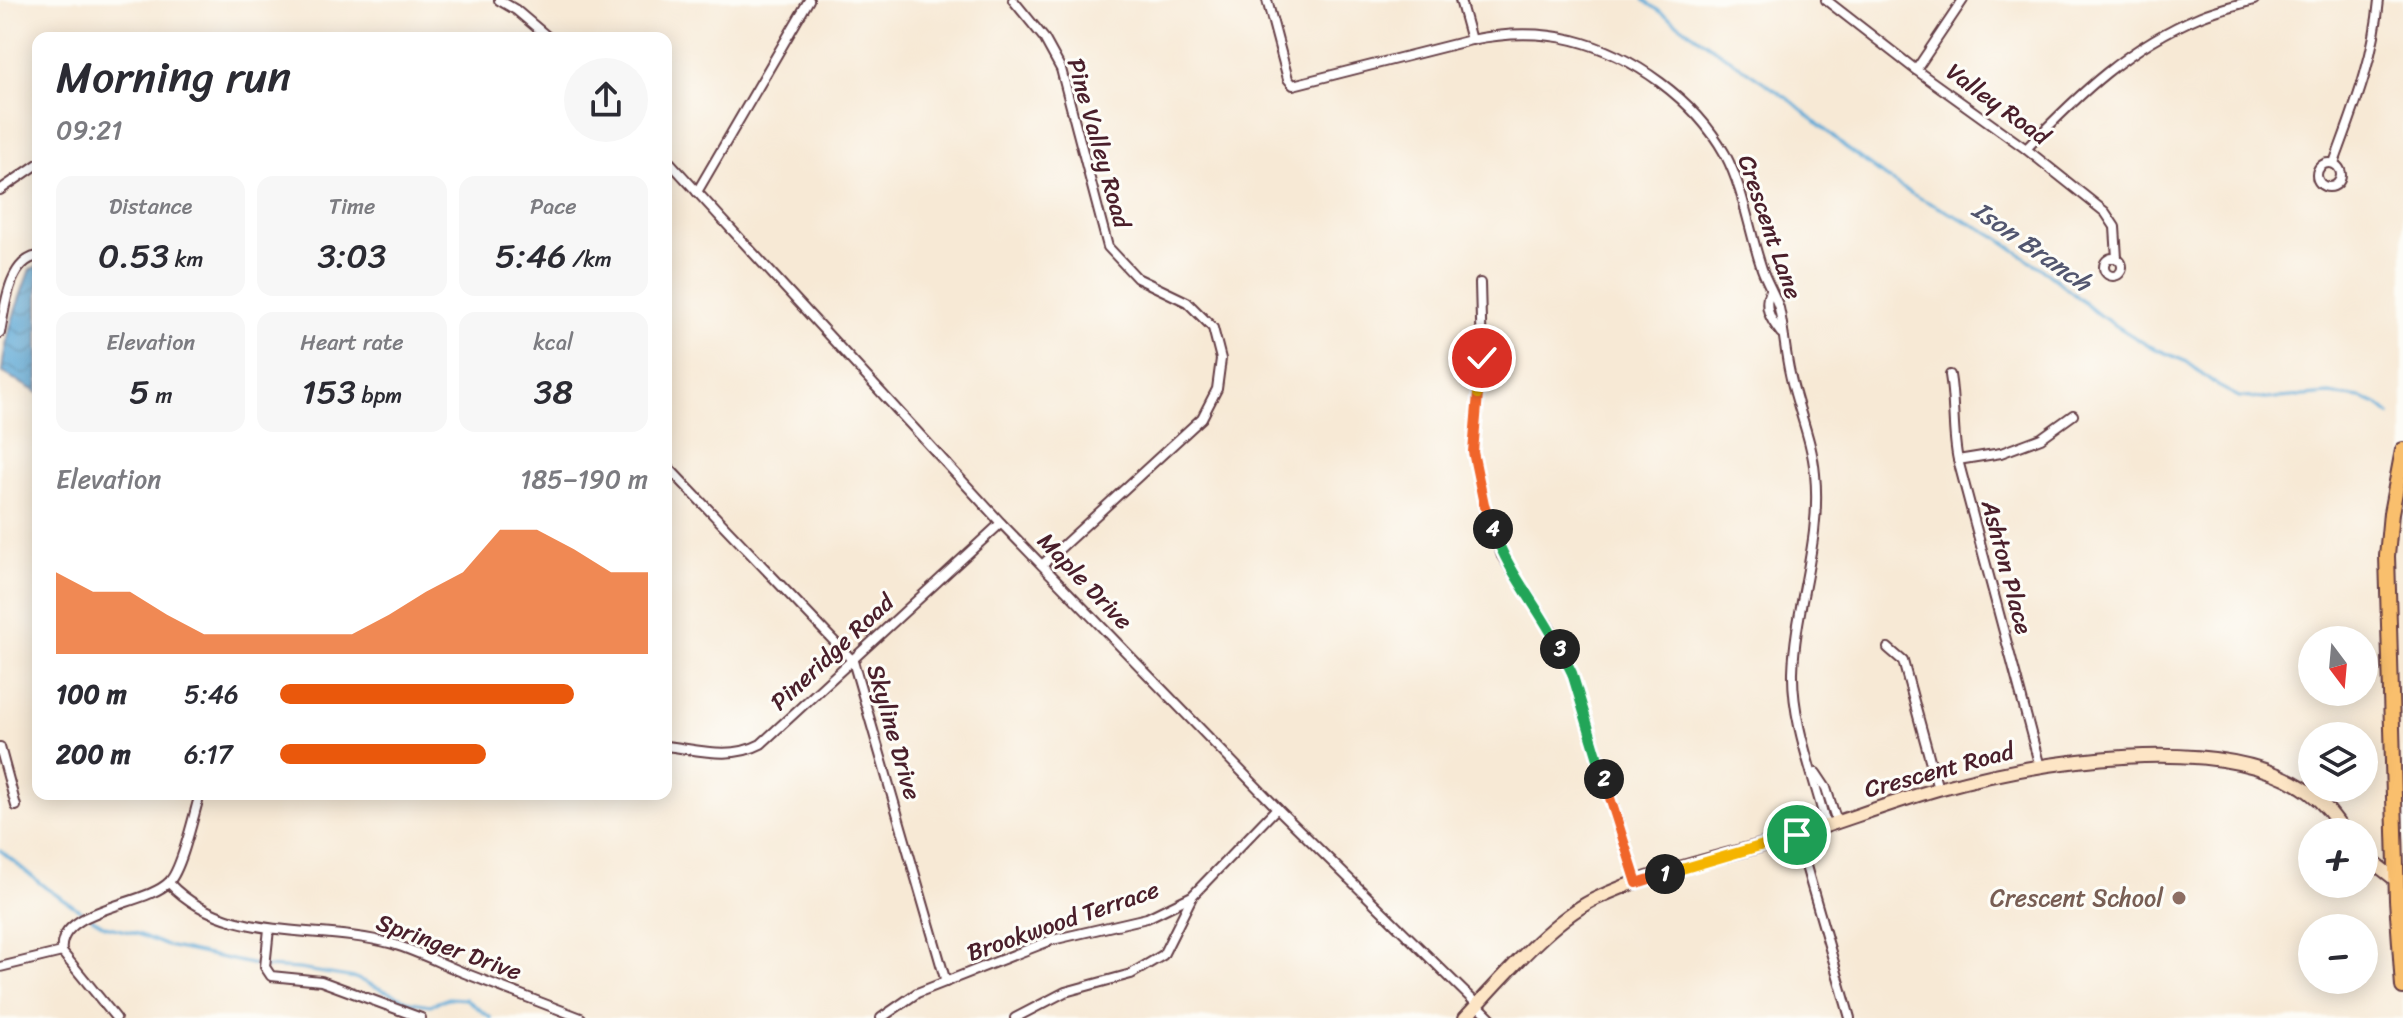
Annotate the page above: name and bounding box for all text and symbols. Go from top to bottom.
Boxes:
text: Morning run [56,38,291,116]
street label: Valley Road [1937,52,2061,158]
street label: Pine Valley Road [1055,53,1144,234]
button: share [564,58,648,142]
text: 09:21 [56,107,122,153]
street label: Crescent Lane [1726,149,1814,305]
text: Distance [109,187,192,226]
text: Time [329,187,375,226]
text: Pace [530,187,577,226]
water label: Ison Branch [1962,187,2103,305]
text: 0.53 [98,226,169,286]
text: 3:03 [317,226,387,286]
text: 5:46 [495,226,567,286]
text: km [169,240,203,279]
text: /km [567,240,612,279]
text: Elevation [106,323,195,362]
text: Heart rate [300,323,404,362]
text: kcal [533,323,573,362]
pin [1448,324,1516,392]
icon: check [1460,336,1504,380]
text: 5 [129,362,150,422]
text: 153 [302,362,356,422]
text: 38 [534,362,573,422]
text: m [150,376,172,415]
text: bpm [356,376,402,415]
text: Elevation [56,456,161,502]
text: 185–190 m [520,456,648,502]
street label: Ashton Place [1969,494,2045,639]
pin: 4 [1473,509,1513,549]
text: 4 [1486,509,1500,548]
street label: Maple Drive [1027,522,1143,640]
street label: Pineridge Road [760,582,905,721]
north arrow [2298,626,2378,706]
map controls [2298,626,2378,994]
pin: 3 [1540,629,1580,669]
text: 3 [1554,629,1566,668]
street label: Skyline Drive [855,659,933,805]
text: 100 m [56,671,127,717]
text: 5:46 [184,671,239,717]
button: layers [2298,722,2378,802]
street label: Crescent Road [1860,730,2020,810]
text: 200 m [56,731,131,777]
text: 6:17 [184,731,233,777]
pin: 2 [1584,759,1624,799]
text: 2 [1598,759,1610,798]
pin [1763,801,1831,869]
icon: arrive [1775,813,1819,857]
button: + [2298,818,2378,898]
pin: 1 [1645,854,1685,894]
text: 1 [1660,854,1670,893]
street label: Brookwood Terrace [961,868,1165,974]
place label: Crescent School [1990,877,2164,919]
marker: Crescent School [2170,889,2188,907]
street label: Springer Drive [370,901,528,993]
button: − [2298,914,2378,994]

